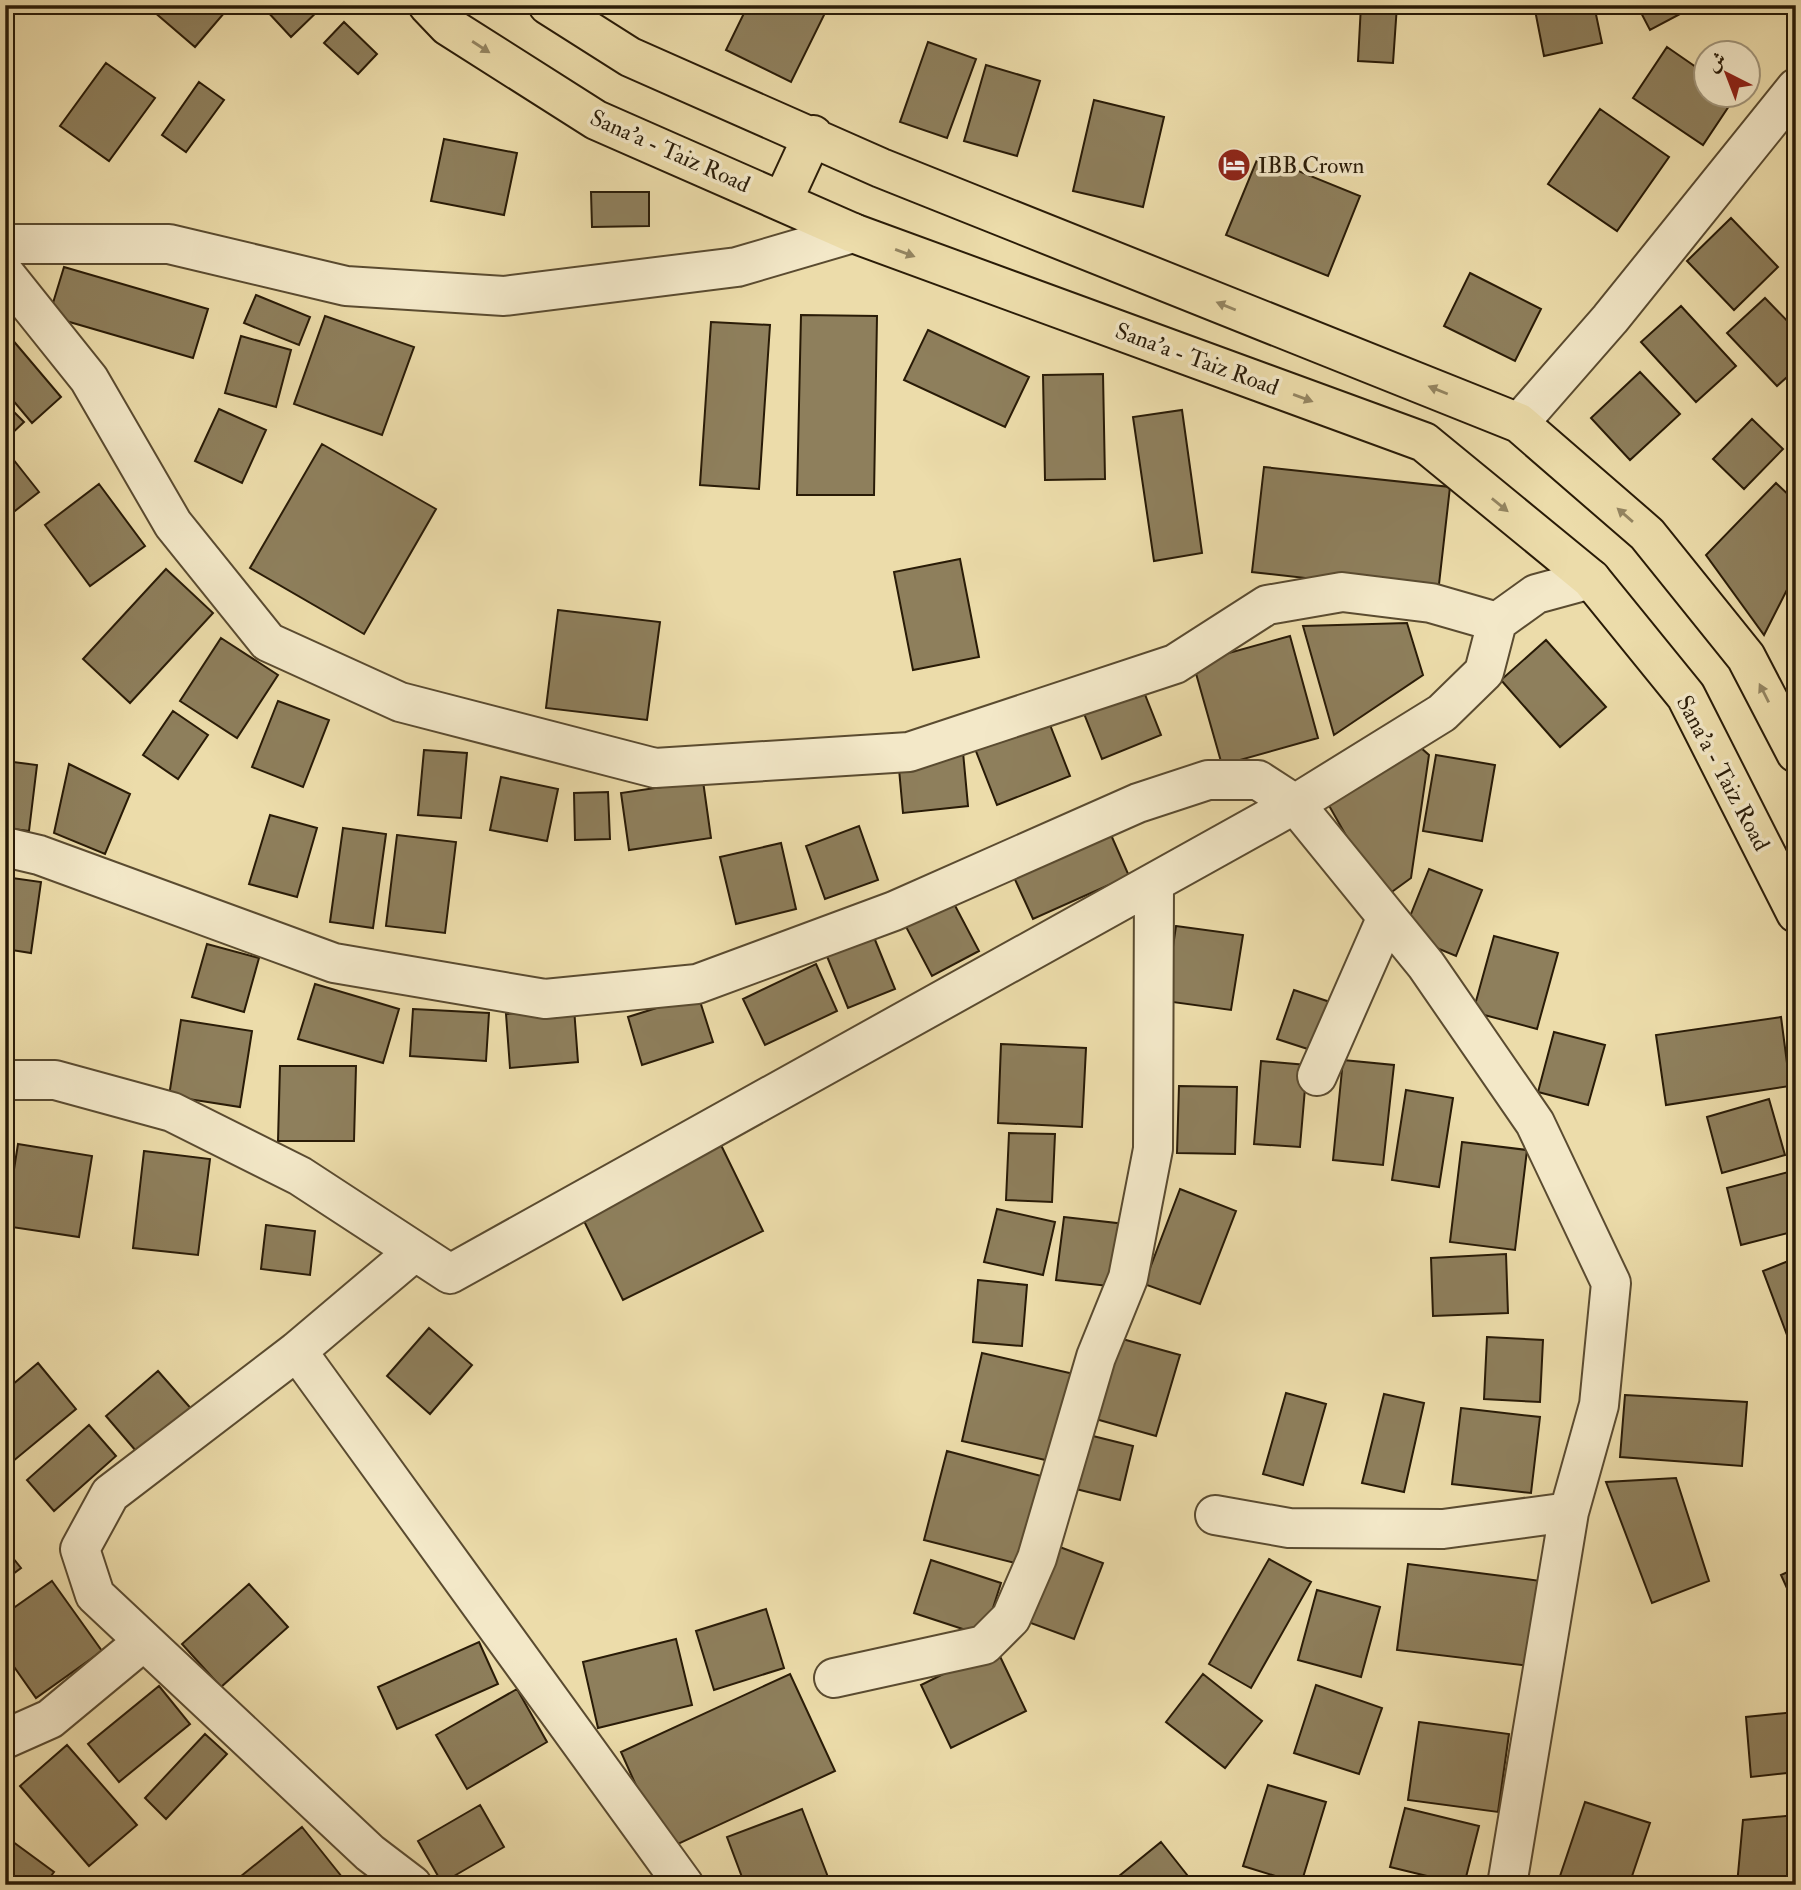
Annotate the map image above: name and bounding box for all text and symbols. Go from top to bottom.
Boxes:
north arrow [1692,38,1762,108]
one-way arrow [472,41,491,54]
text: ش [1701,47,1731,77]
street label: Sana'a - Taiz Road [586,103,754,199]
hotel icon: IBB Crown [1215,146,1253,184]
place label: IBB Crown [1258,151,1364,180]
one-way arrow [895,247,916,258]
one-way arrow [1216,301,1237,312]
street label: Sana'a - Taiz Road [1111,316,1283,402]
one-way arrow [1427,385,1448,396]
one-way arrow [1293,393,1314,404]
one-way arrow [1492,497,1509,512]
one-way arrow [1616,508,1633,523]
one-way arrow [1759,683,1770,703]
street label: Sana'a - Taiz Road [1670,690,1776,856]

